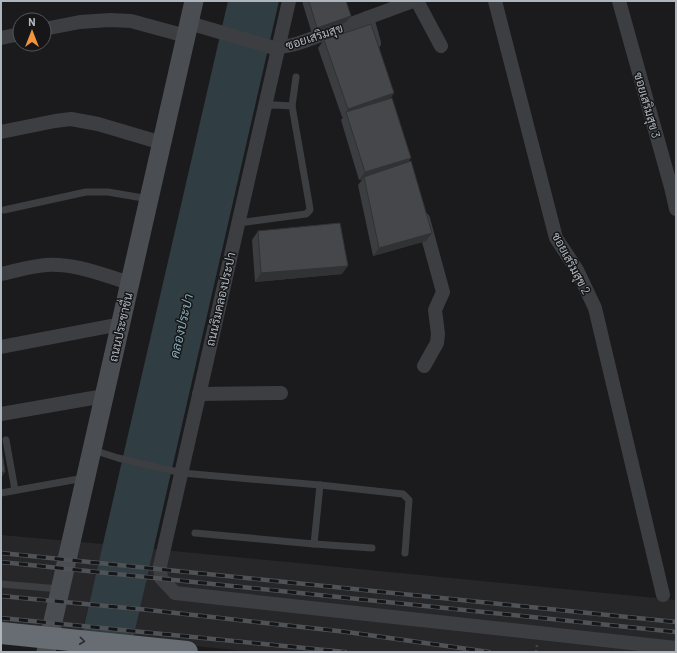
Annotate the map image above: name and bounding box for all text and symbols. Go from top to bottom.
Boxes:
north arrow [12,12,52,52]
text: N [28,15,36,28]
street label: ซอยเสริมสุข [284,20,345,55]
street label: ซอยเสริมสุข 3 [629,70,664,140]
street label: ซอยเสริมสุข 2 [547,230,594,298]
street label: ถนนริมคลองประปา [202,251,238,347]
street label: ถนนประชาชื่น [102,290,135,363]
water label: คลองประปา [166,292,196,360]
one-way arrow [79,636,85,645]

